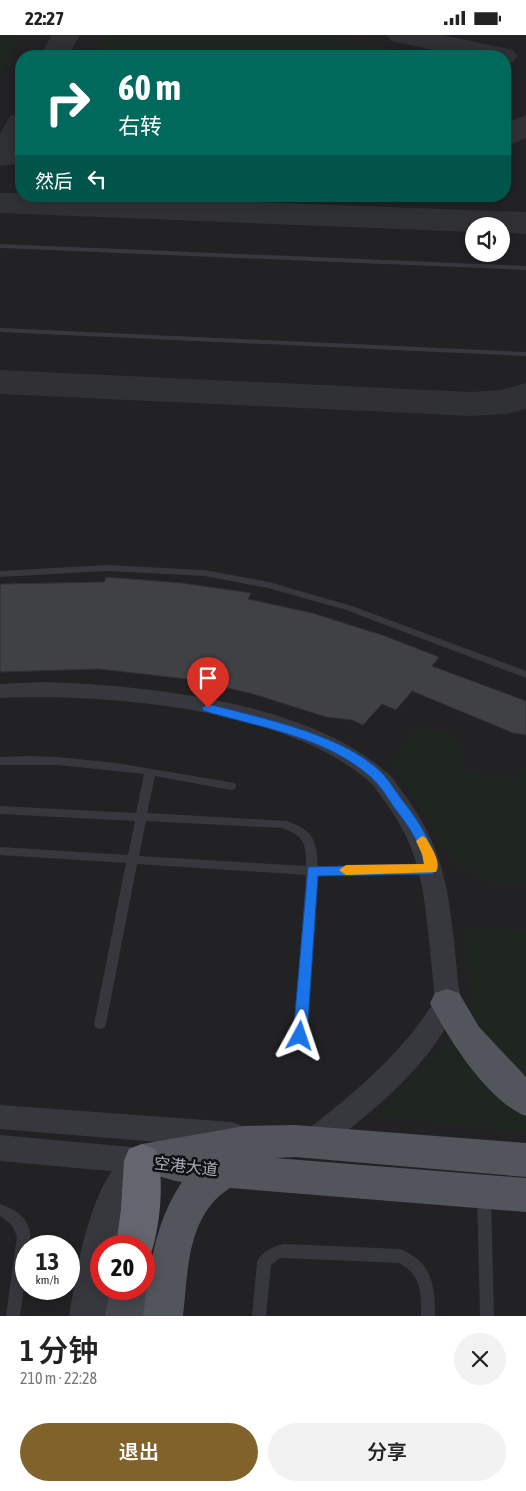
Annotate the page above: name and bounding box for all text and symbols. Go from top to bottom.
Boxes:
text: 22:27 [25,7,64,29]
text: 60 m [118,67,181,107]
icon: right [35,70,100,135]
text: 右转 [118,113,162,139]
icon: left [83,165,111,193]
text: 然后 [35,170,73,192]
map controls [465,217,510,262]
button: sound [465,217,510,262]
pin [187,657,229,708]
icon: arrive [194,664,222,692]
position arrow [273,1009,325,1061]
street label: 空港大道 [153,1154,219,1178]
speed limit sign: 20 [90,1235,155,1300]
text: 13 [36,1247,59,1275]
text: km/h [36,1273,59,1287]
text: 1 分钟 [20,1333,98,1367]
button: close [454,1333,506,1385]
text: 210 m · 22:28 [20,1369,97,1387]
button: 退出 [20,1423,258,1481]
button: 分享 [268,1423,506,1481]

